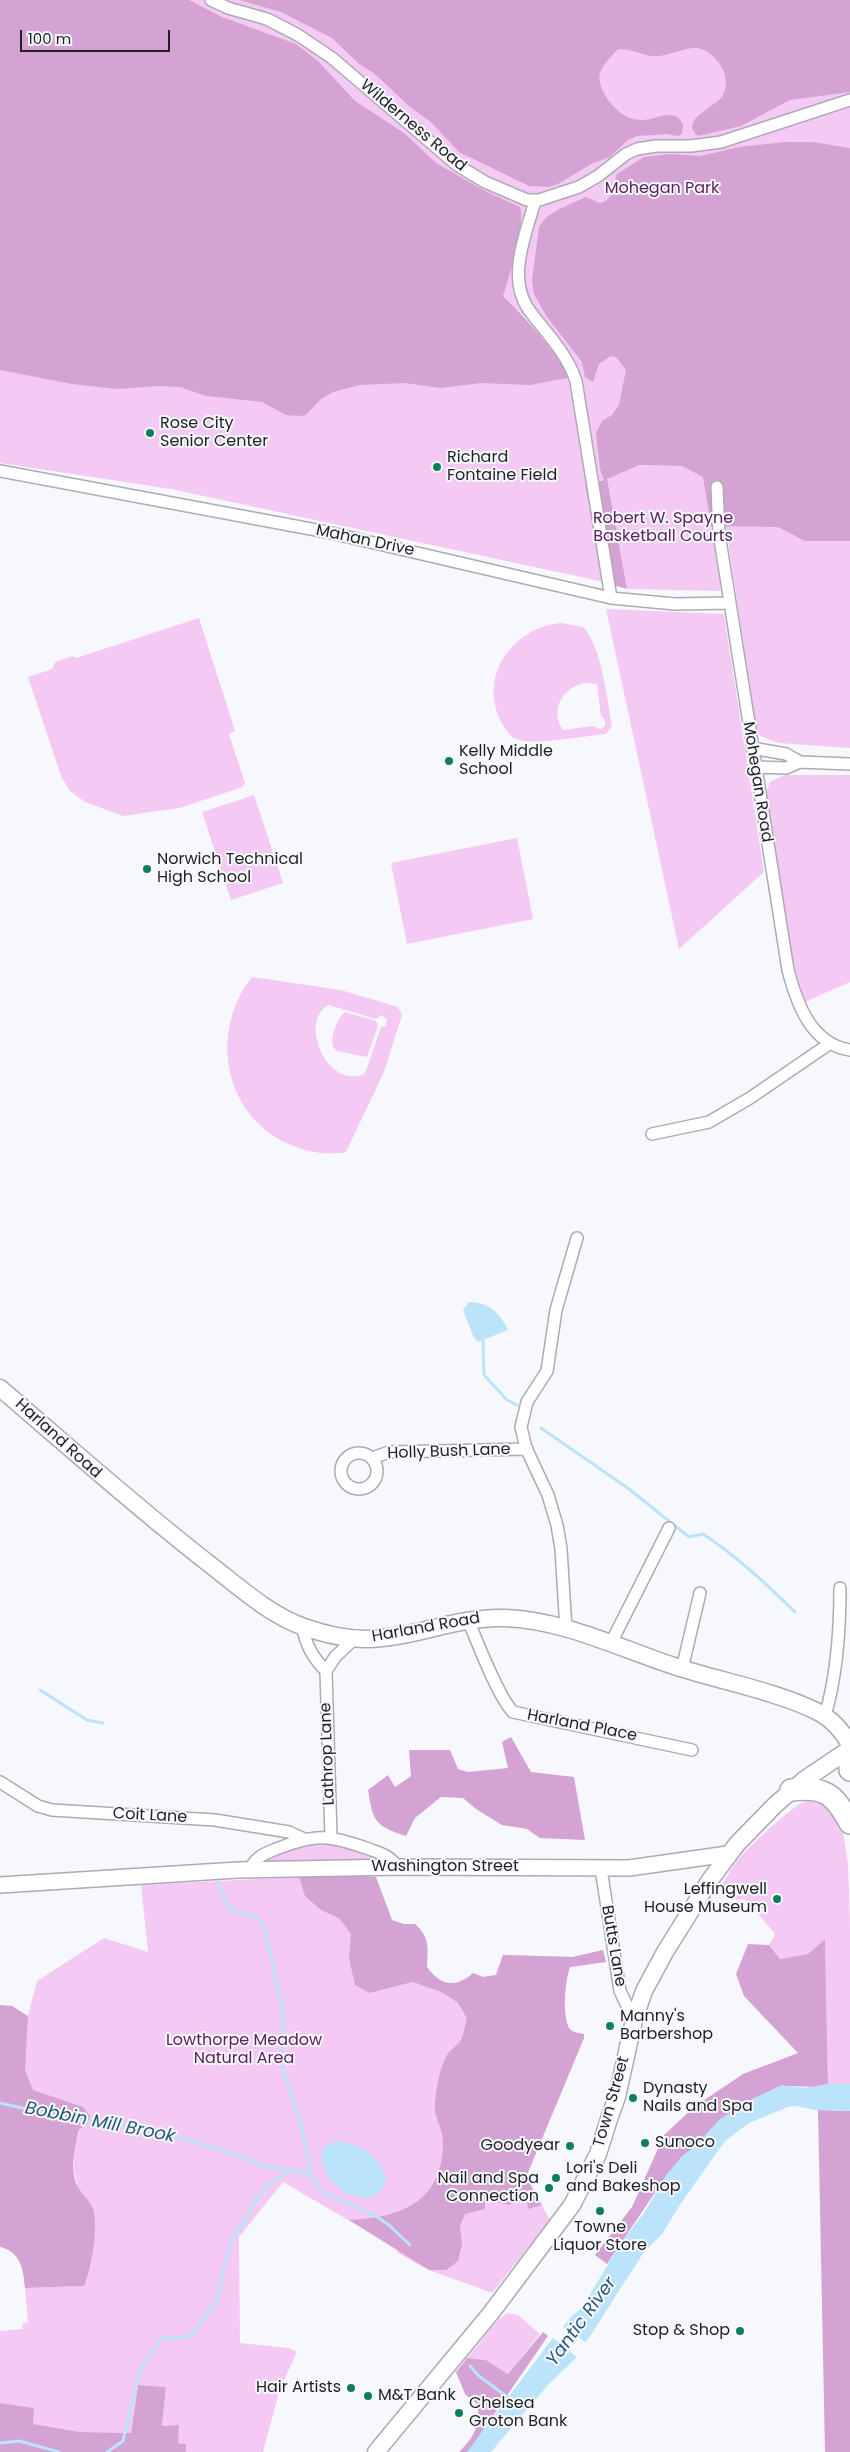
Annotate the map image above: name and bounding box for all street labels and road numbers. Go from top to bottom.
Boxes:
street label: Wilderness Road [356,76,470,176]
street label: Mahan Drive [314,521,416,561]
street label: Mohegan Road [738,720,776,844]
street label: Harland Road [11,1395,105,1483]
street label: Holly Bush Lane [387,1440,511,1464]
street label: Harland Road [370,1609,482,1647]
street label: Lathrop Lane [317,1702,339,1806]
street label: Harland Place [525,1706,639,1746]
street label: Coit Lane [112,1804,188,1828]
street label: Washington Street [371,1857,519,1877]
street label: Butts Lane [596,1904,630,1988]
street label: Town Street [590,2054,634,2150]

